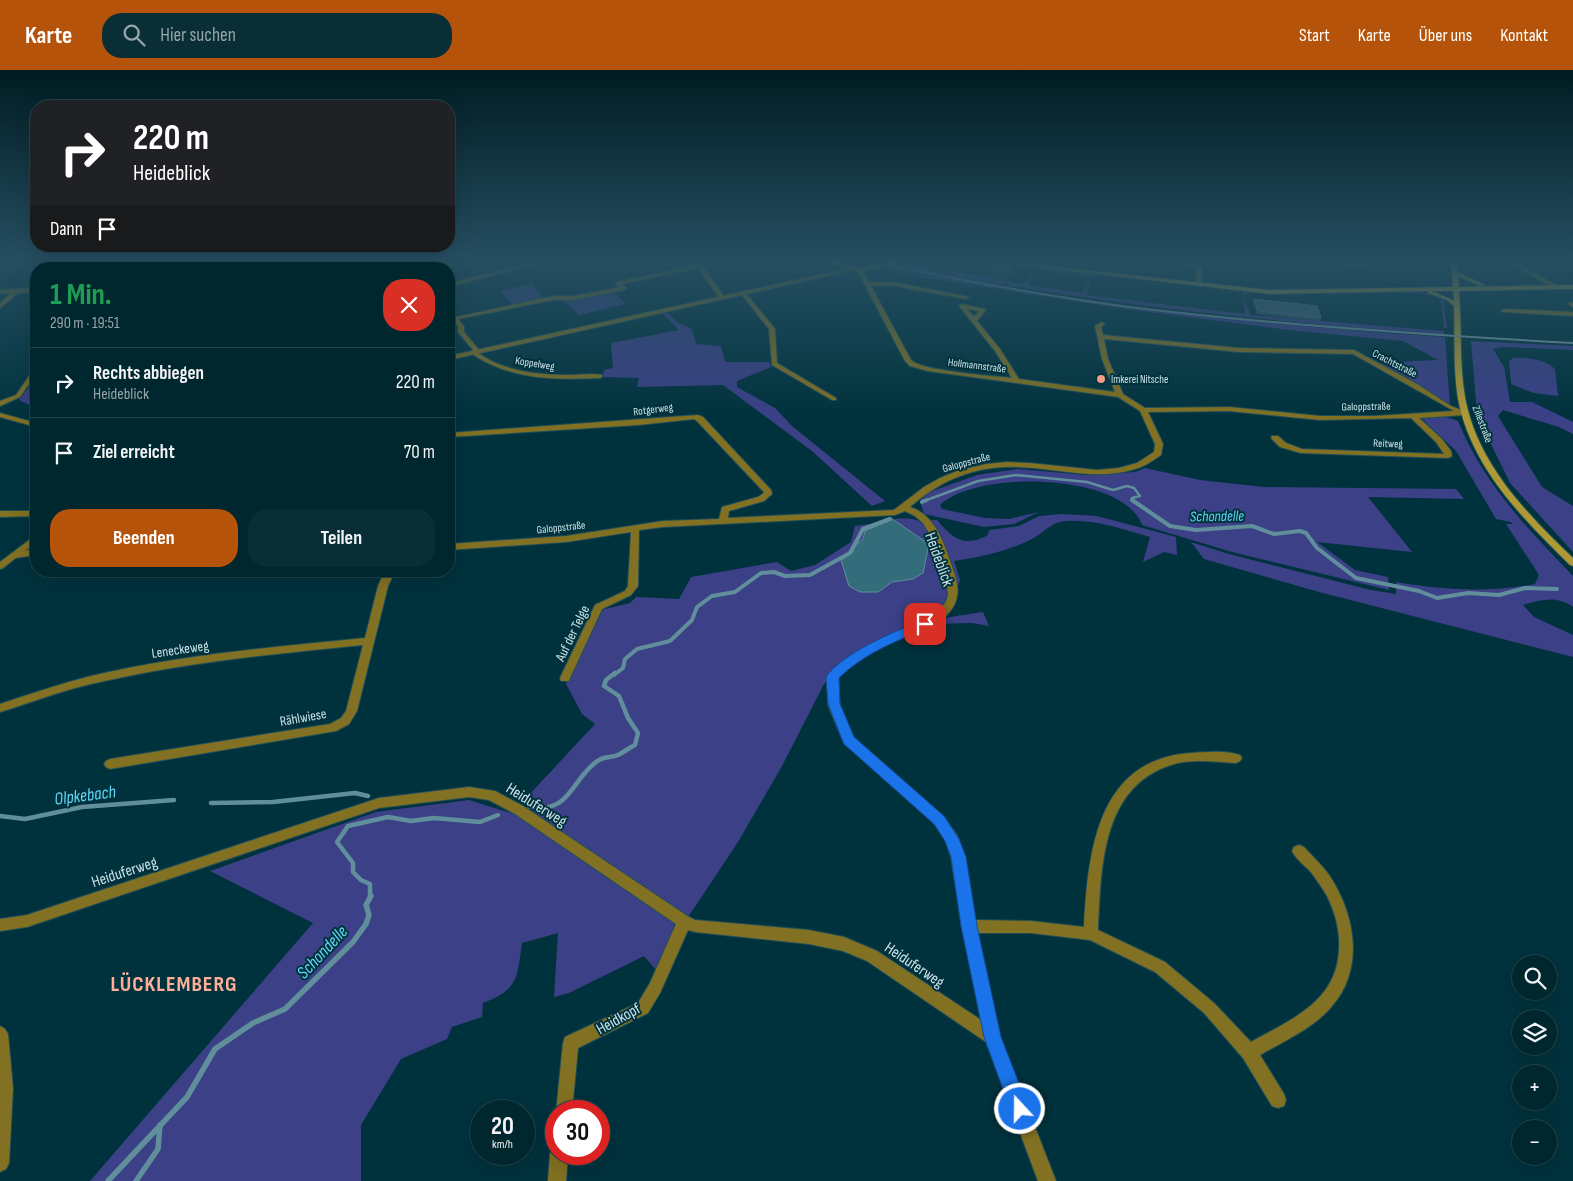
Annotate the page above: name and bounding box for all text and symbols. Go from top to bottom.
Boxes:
search box [102,13,452,58]
text: Karte [25,21,72,50]
icon: search [120,21,148,49]
text: Hier suchen [160,24,236,47]
text: Start [1299,25,1330,46]
text: Karte [1358,25,1391,46]
text: Über uns [1419,25,1472,46]
text: Kontakt [1500,25,1548,46]
text: 220 m [133,117,209,160]
icon: right [50,120,115,185]
text: Heideblick [133,160,210,187]
icon: arrive [93,215,121,243]
text: Dann [50,218,83,241]
text: 1 Min. [50,277,112,313]
button: close [383,279,435,331]
text: 290 m · 19:51 [50,314,120,333]
street label: Crachtstraße [1370,347,1419,380]
street label: Koppelweg [514,354,556,373]
street label: Hollmannstraße [947,355,1007,376]
text: Rechts abbiegen [93,362,204,385]
icon: right [50,369,78,397]
text: 220 m [396,371,435,394]
marker: Imkerei Nitsche [1095,373,1107,385]
place label: Imkerei Nitsche [1111,373,1168,386]
text: Heideblick [93,385,149,404]
street label: Galoppstraße [1341,400,1391,413]
street label: Rotgerweg [632,401,674,418]
street label: Zillestraße [1470,404,1496,445]
street label: Reitweg [1373,436,1404,451]
icon: arrive [50,439,78,467]
text: Ziel erreicht [93,441,175,464]
text: 70 m [404,441,435,464]
street label: Galoppstraße [941,450,991,475]
water label: Schondelle [1190,507,1244,526]
button: Beenden [50,509,238,567]
button: Teilen [248,509,435,567]
street label: Galoppstraße [536,518,586,537]
street label: Heideblick [920,530,957,589]
street label: Auf der Telge [551,603,593,665]
pin [904,603,946,645]
icon: arrive [911,610,939,638]
street label: Leneckeweg [150,637,210,662]
street label: Rählwiese [278,705,328,730]
street label: Heiduferweg [502,779,570,831]
water label: Olpkebach [53,781,117,810]
street label: Heiduferweg [89,853,160,892]
water label: Schondelle [293,921,352,983]
street label: Heiduferweg [881,938,948,992]
map controls [1512,955,1557,1165]
button: search [1512,955,1557,1000]
district label: LÜCKLEMBERG [110,971,238,998]
street label: Heidkopf [593,999,645,1039]
button: layers [1512,1010,1557,1055]
button: + [1512,1065,1557,1110]
position arrow [993,1082,1045,1134]
speed limit sign: 30 [545,1100,610,1165]
text: 20 [491,1111,514,1142]
button: − [1512,1120,1557,1165]
text: km/h [492,1137,513,1152]

